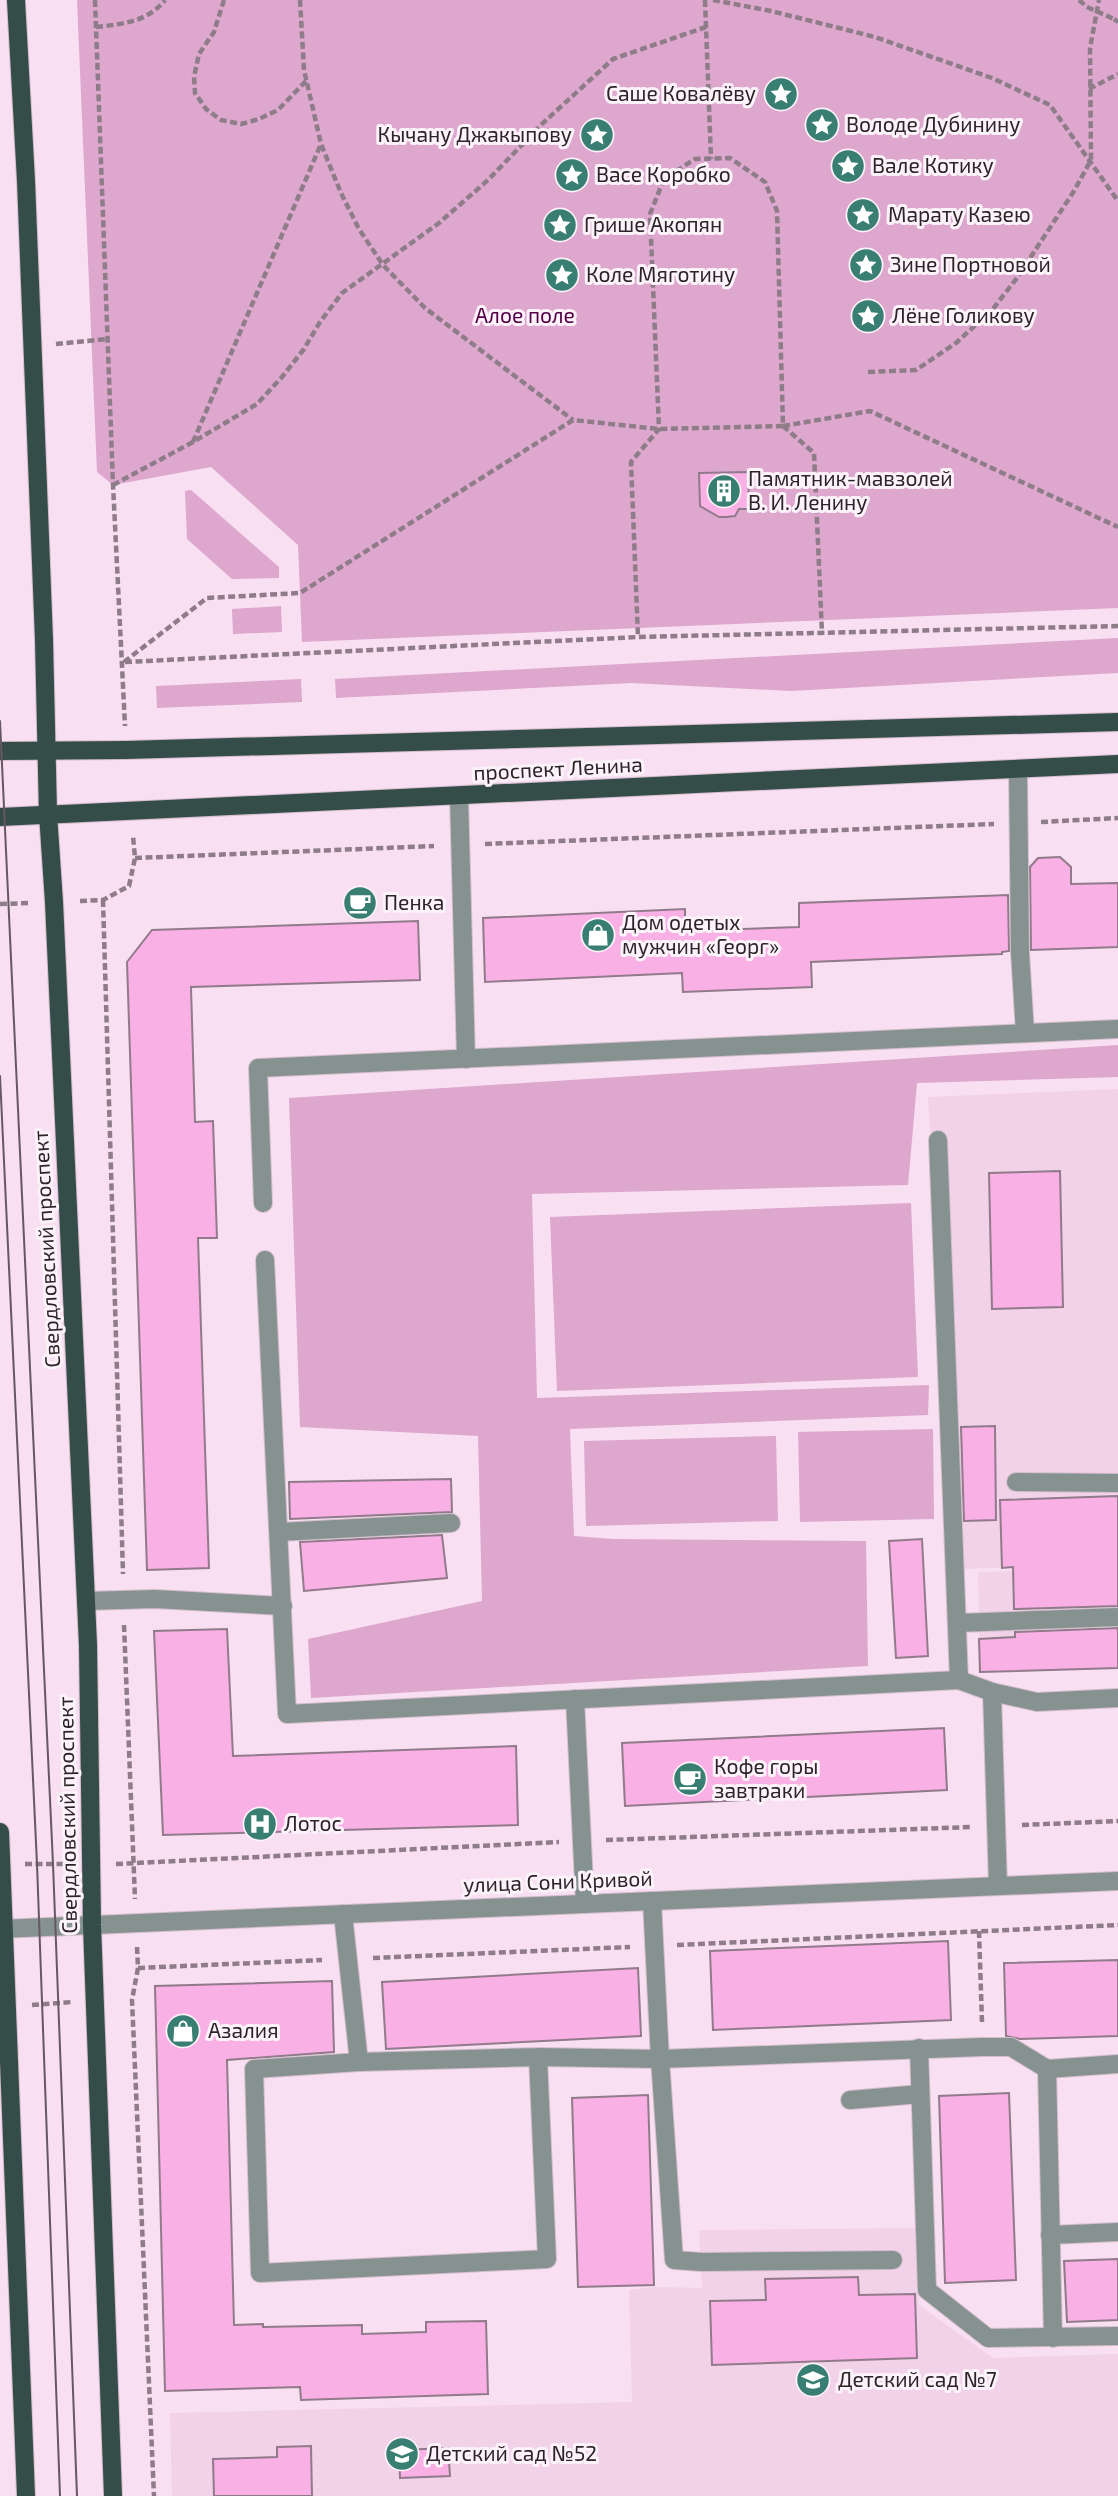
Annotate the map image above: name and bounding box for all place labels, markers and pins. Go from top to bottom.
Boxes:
place icon: Саше Ковалёву [762,75,800,113]
place label: Саше Ковалёву [606,80,756,106]
place icon: Володе Дубинину [803,106,841,144]
place label: Володе Дубинину [846,111,1021,137]
place icon: Кычану Джакыпову [578,116,616,154]
place label: Кычану Джакыпову [378,121,572,147]
place icon: Вале Котику [829,147,867,185]
place label: Вале Котику [872,152,994,178]
place icon: Васе Коробко [553,156,591,194]
place label: Васе Коробко [596,161,731,186]
place icon: Марату Казею [844,196,882,234]
place label: Марату Казею [888,201,1031,227]
place icon: Грише Акопян [541,206,579,244]
place label: Грише Акопян [584,211,722,236]
place icon: Зине Портновой [847,246,885,284]
place label: Зине Портновой [890,251,1051,276]
place icon: Коле Мяготину [543,256,581,294]
place label: Коле Мяготину [586,261,735,287]
place icon: Лёне Голикову [849,297,887,335]
place label: Лёне Голикову [892,302,1035,328]
place label: Памятник-мавзолей В. И. Ленину [748,465,953,515]
building icon: Памятник-мавзолей В. И. Ленину [705,472,743,510]
cafe icon: Пенка [341,884,379,922]
place label: Пенка [384,889,444,914]
place label: Дом одетых мужчин «Георг» [622,909,779,959]
shop icon: Дом одетых мужчин «Георг» [579,916,617,954]
place label: Кофе горы завтраки [714,1753,818,1802]
cafe icon: Кофе горы завтраки [671,1760,709,1798]
hospital icon: Лотос [241,1805,279,1843]
place label: Лотос [284,1810,342,1835]
shop icon: Азалия [164,2012,202,2050]
place label: Азалия [208,2017,279,2042]
school or university icon: Детский сад №7 [794,2361,832,2399]
place label: Детский сад №7 [838,2366,997,2391]
school or university icon: Детский сад №52 [383,2435,421,2473]
place label: Детский сад №52 [426,2440,597,2465]

